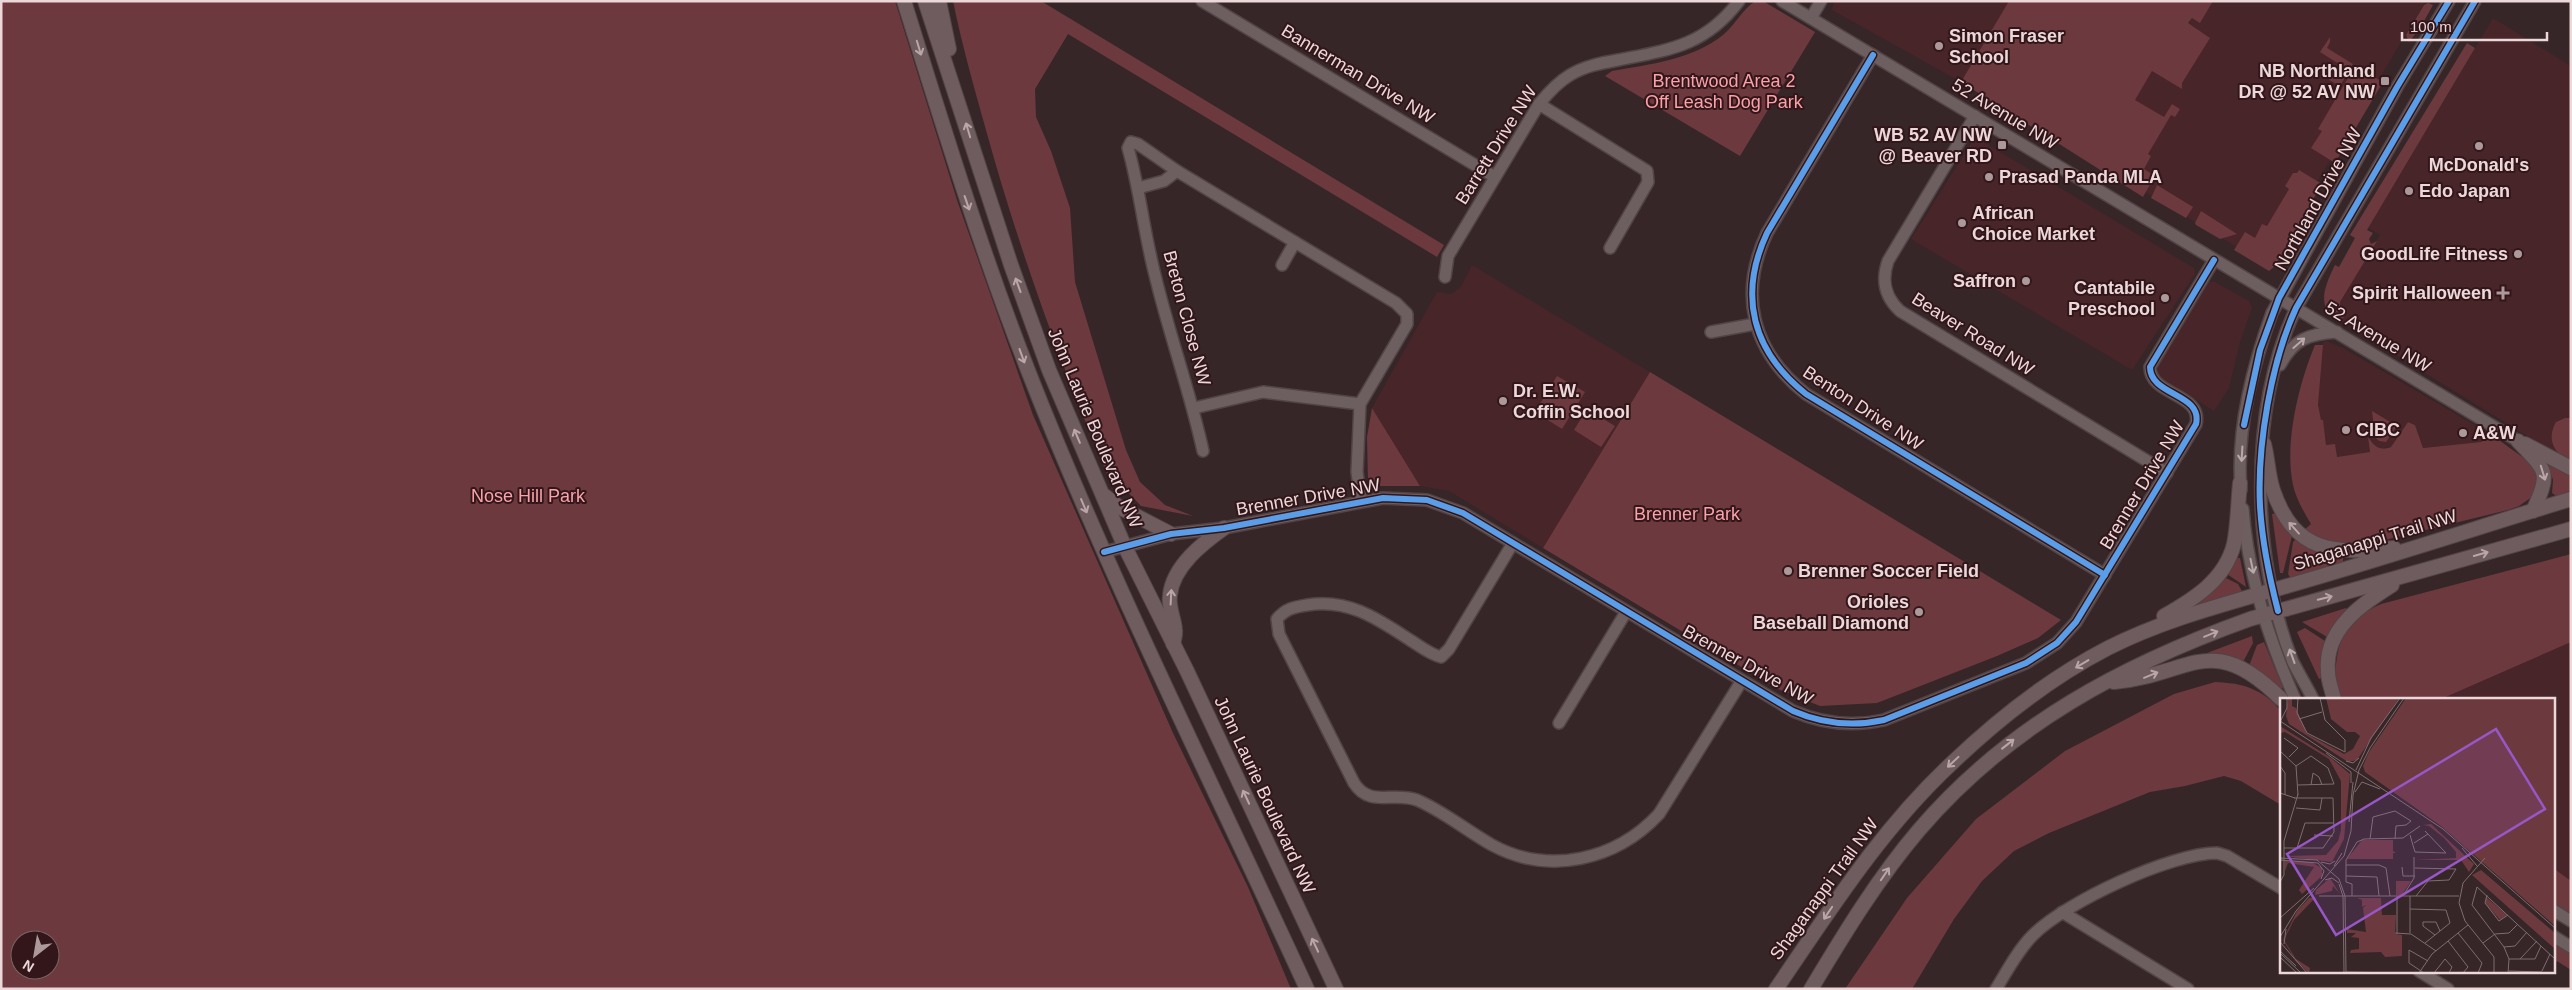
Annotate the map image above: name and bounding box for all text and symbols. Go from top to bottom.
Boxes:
scale bar [2402,10,2547,42]
text: 100 m [2410,18,2452,35]
street label: Bannerman Drive NW [1278,20,1438,128]
place label: Simon Fraser School [1949,26,2064,67]
one-way arrow [914,39,924,55]
marker: Simon Fraser School [1933,40,1945,52]
place label: NB Northland DR @ 52 AV NW [2238,61,2375,102]
park label: Brentwood Area 2 Off Leash Dog Park [1645,71,1804,112]
street label: 52 Avenue NW [1949,75,2061,153]
marker: NB Northland DR @ 52 AV NW [2379,75,2391,87]
street label: Barrett Drive NW [1451,82,1541,208]
one-way arrow [962,122,972,138]
street label: Northland Drive NW [2270,124,2366,274]
place label: WB 52 AV NW @ Beaver RD [1874,125,1992,166]
marker: WB 52 AV NW @ Beaver RD [1996,139,2008,151]
marker: McDonald's [2473,140,2485,152]
place label: McDonald's [2429,155,2529,175]
place label: Prasad Panda MLA [1999,167,2162,187]
marker: Prasad Panda MLA [1983,171,1995,183]
place label: Edo Japan [2419,181,2510,201]
marker: Edo Japan [2403,185,2415,197]
one-way arrow [963,194,973,210]
place label: African Choice Market [1972,203,2095,244]
marker: African Choice Market [1956,217,1968,229]
place label: GoodLife Fitness [2361,244,2508,264]
street label: Breton Close NW [1159,248,1215,388]
marker: GoodLife Fitness [2512,248,2524,260]
place label: Saffron [1953,271,2016,291]
marker: Saffron [2020,275,2032,287]
one-way arrow [1013,277,1022,293]
place label: Cantabile Preschool [2068,278,2155,319]
place label: Spirit Halloween [2352,283,2492,303]
marker: Spirit Halloween [2496,286,2510,300]
street label: Beaver Road NW [1908,288,2038,380]
marker: Cantabile Preschool [2159,292,2171,304]
street label: 52 Avenue NW [2322,298,2434,376]
street label: John Laurie Boulevard NW [1044,325,1146,531]
one-way arrow [2292,337,2305,348]
one-way arrow [1018,347,1027,363]
street label: Benton Drive NW [1799,362,1927,454]
place label: Dr. E.W. Coffin School [1513,381,1630,422]
marker: Dr. E.W. Coffin School [1497,395,1509,407]
street label: Brenner Drive NW [2096,417,2188,553]
place label: CIBC [2356,420,2400,440]
place label: A&W [2473,423,2516,443]
marker: CIBC [2340,424,2352,436]
marker: A&W [2457,427,2469,439]
one-way arrow [1071,429,1081,444]
one-way arrow [2237,446,2246,462]
one-way arrow [2538,465,2548,481]
street label: Brenner Drive NW [1234,474,1382,520]
park label: Nose Hill Park [471,486,586,506]
one-way arrow [1080,498,1090,513]
park label: Brenner Park [1634,504,1741,524]
street label: Shaganappi Trail NW [2291,506,2459,574]
one-way arrow [2288,521,2299,534]
one-way arrow [2473,548,2489,558]
one-way arrow [2248,557,2257,573]
place label: Brenner Soccer Field [1798,561,1979,581]
marker: Brenner Soccer Field [1782,565,1794,577]
one-way arrow [1167,590,1176,606]
place label: Orioles Baseball Diamond [1753,592,1909,633]
one-way arrow [2316,593,2332,602]
marker: Orioles Baseball Diamond [1913,606,1925,618]
street label: Brenner Drive NW [1679,621,1817,709]
one-way arrow [2203,628,2218,638]
one-way arrow [2287,649,2296,664]
one-way arrow [2076,659,2090,669]
one-way arrow [2143,669,2158,679]
street label: John Laurie Boulevard NW [1210,693,1320,897]
inset map [2280,698,2554,972]
one-way arrow [2001,739,2015,749]
one-way arrow [1947,756,1960,768]
one-way arrow [1241,790,1251,805]
street label: Shaganappi Trail NW [1766,814,1882,964]
one-way arrow [1880,868,1890,882]
one-way arrow [1822,906,1832,920]
north arrow [10,930,60,980]
one-way arrow [1310,938,1319,953]
text: N [20,957,37,976]

